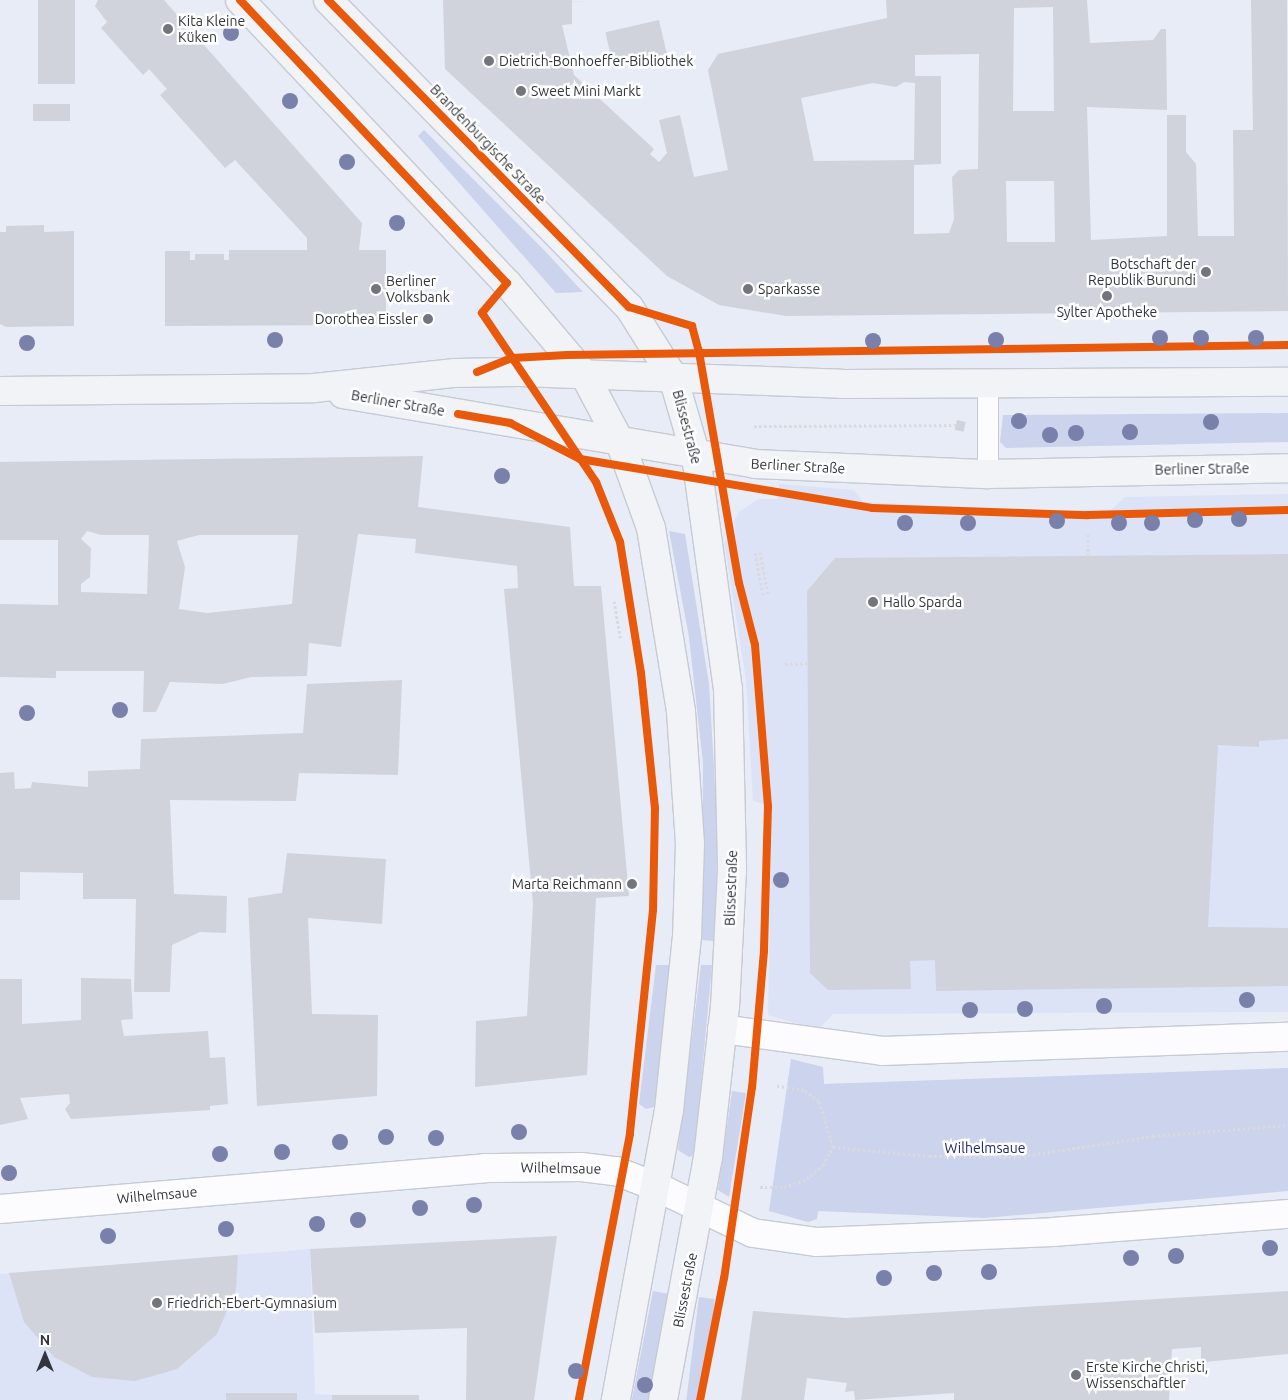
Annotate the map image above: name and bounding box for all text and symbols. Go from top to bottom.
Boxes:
place label: Kita Kleine Küken [178,13,245,46]
marker: Kita Kleine Küken [162,23,174,35]
place label: Dietrich-Bonhoeffer-Bibliothek [499,53,693,69]
marker: Dietrich-Bonhoeffer-Bibliothek [483,55,495,67]
street label: Brandenburgische Straße [427,81,549,207]
place label: Sweet Mini Markt [531,83,641,99]
marker: Sweet Mini Markt [515,85,527,97]
place label: Botschaft der Republik Burundi [1088,256,1196,288]
marker: Botschaft der Republik Burundi [1200,266,1212,278]
place label: Berliner Volksbank [386,273,450,306]
place label: Sparkasse [758,281,820,297]
marker: Berliner Volksbank [370,283,382,295]
marker: Sparkasse [742,283,754,295]
marker: Sylter Apotheke [1101,290,1113,302]
place label: Sylter Apotheke [1057,304,1157,320]
place label: Dorothea Eissler [315,311,418,327]
marker: Dorothea Eissler [422,313,434,325]
street label: Berliner Straße [350,387,446,419]
street label: Blissestraße [669,388,705,466]
street label: Berliner Straße [750,455,846,477]
street label: Berliner Straße [1154,460,1250,478]
place label: Hallo Sparda [883,594,962,610]
marker: Hallo Sparda [867,596,879,608]
street label: Blissestraße [721,850,741,926]
place label: Marta Reichmann [512,876,622,892]
marker: Marta Reichmann [626,878,638,890]
park label: Wilhelmsaue [945,1140,1025,1156]
street label: Wilhelmsaue [520,1159,602,1177]
street label: Wilhelmsaue [116,1183,198,1207]
street label: Blissestraße [669,1251,701,1329]
place label: Friedrich-Ebert-Gymnasium [167,1295,337,1311]
marker: Friedrich-Ebert-Gymnasium [151,1297,163,1309]
north arrow [20,1330,70,1380]
text: N [40,1332,50,1348]
place label: Erste Kirche Christi, Wissenschaftler [1086,1359,1208,1391]
marker: Erste Kirche Christi, Wissenschaftler [1070,1369,1082,1381]

